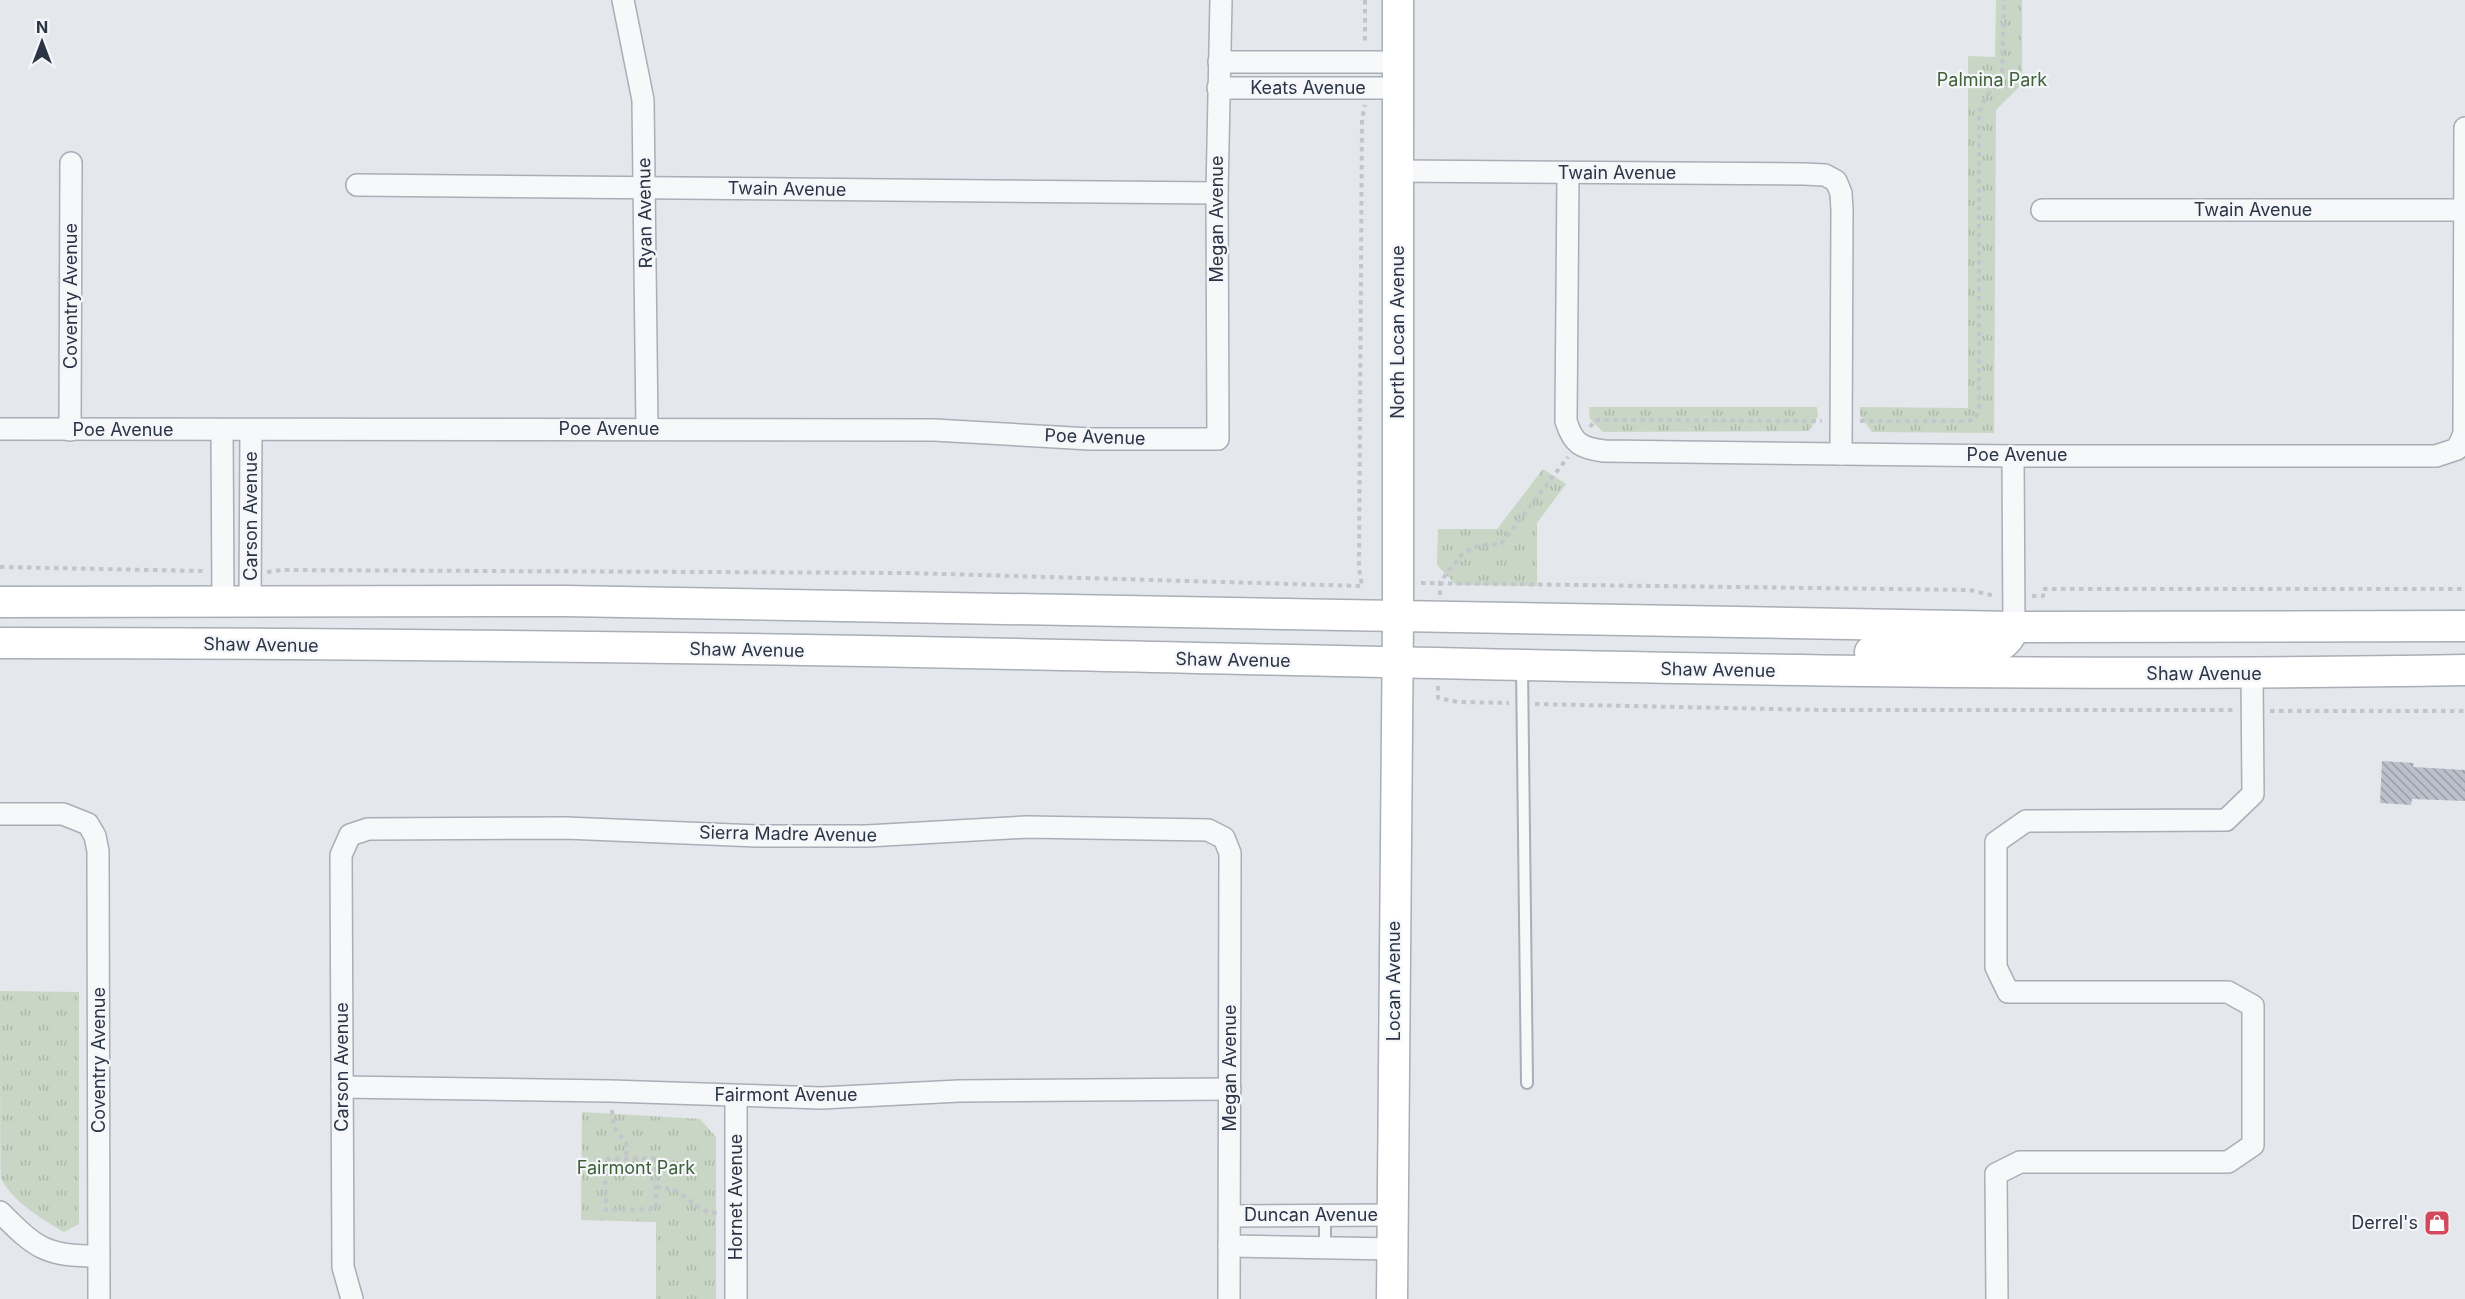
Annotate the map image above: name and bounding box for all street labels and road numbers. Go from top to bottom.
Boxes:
street label: Keats Avenue [1250,77,1366,98]
street label: Megan Avenue [1206,156,1227,282]
street label: Ryan Avenue [633,158,656,269]
street label: Twain Avenue [1558,162,1676,183]
street label: Twain Avenue [728,177,846,200]
street label: Twain Avenue [2194,199,2312,220]
street label: Coventry Avenue [60,223,81,369]
street label: North Locan Avenue [1387,245,1408,419]
street label: Poe Avenue [559,418,659,439]
street label: Poe Avenue [73,419,173,440]
street label: Poe Avenue [1044,424,1146,449]
street label: Poe Avenue [1967,444,2067,465]
street label: Carson Avenue [240,451,261,581]
street label: Shaw Avenue [203,633,319,656]
street label: Shaw Avenue [689,638,805,661]
street label: Shaw Avenue [1175,648,1291,671]
street label: Shaw Avenue [1660,658,1776,681]
street label: Shaw Avenue [2146,663,2262,684]
street label: Sierra Madre Avenue [699,821,877,846]
street label: Locan Avenue [1383,921,1404,1041]
street label: Coventry Avenue [88,987,109,1133]
street label: Carson Avenue [331,1002,352,1132]
street label: Megan Avenue [1219,1005,1240,1131]
street label: Fairmont Avenue [714,1084,858,1105]
street label: Hornet Avenue [725,1134,746,1260]
street label: Duncan Avenue [1244,1204,1378,1225]

